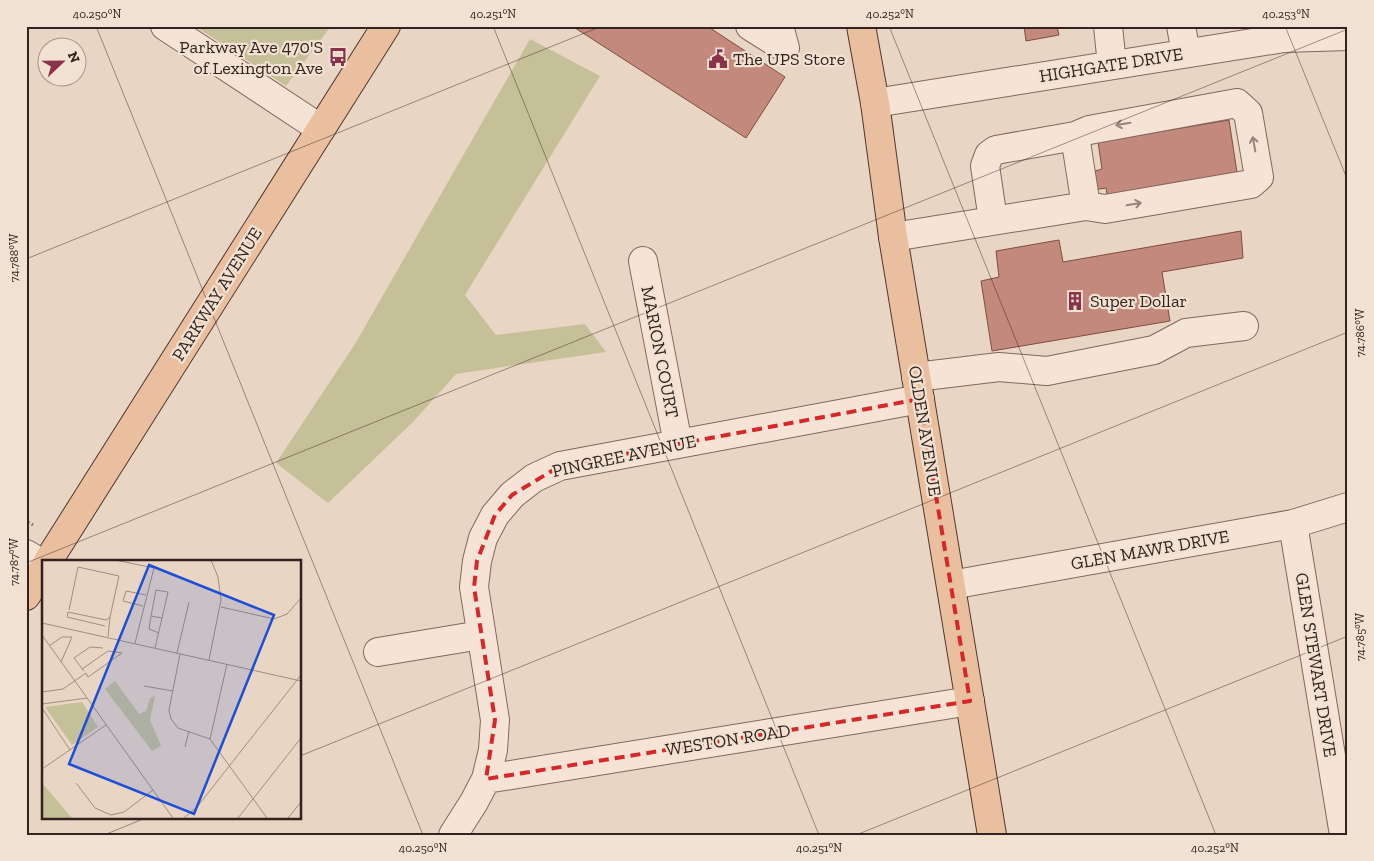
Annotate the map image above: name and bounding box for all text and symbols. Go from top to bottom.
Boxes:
text: 40.250°N [73,7,121,21]
text: 40.251°N [470,7,516,21]
text: 40.252°N [866,7,914,21]
text: 40.253°N [1262,7,1310,21]
place label: Parkway Ave 470'S of Lexington Ave [179,36,323,79]
north arrow [38,38,88,88]
street label: HIGHGATE DRIVE [1037,43,1185,87]
bus stop icon: Parkway Ave 470'S of Lexington Ave [327,46,349,68]
public building icon: The UPS Store [707,48,729,70]
place label: The UPS Store [733,48,845,70]
text: N [64,49,84,66]
one-way arrow [1115,119,1131,129]
one-way arrow [1248,137,1258,153]
one-way arrow [1125,198,1141,208]
street label: PARKWAY AVENUE [167,223,267,365]
text: 74.788°W [7,233,21,282]
street label: MARION COURT [636,284,684,420]
building icon: Super Dollar [1064,290,1086,312]
place label: Super Dollar [1090,290,1187,312]
text: 74.786°W [1353,308,1367,357]
street label: OLDEN AVENUE [904,364,946,498]
street label: PINGREE AVENUE [550,430,698,482]
street label: GLEN MAWR DRIVE [1069,525,1231,575]
text: 74.787°W [7,537,21,586]
inset map [42,560,301,818]
street label: GLEN STEWART DRIVE [1291,571,1341,759]
text: 74.785°W [1353,612,1367,661]
street label: WESTON ROAD [664,719,792,761]
text: 40.250°N [399,841,447,855]
text: 40.251°N [796,841,842,855]
text: 40.252°N [1191,841,1239,855]

